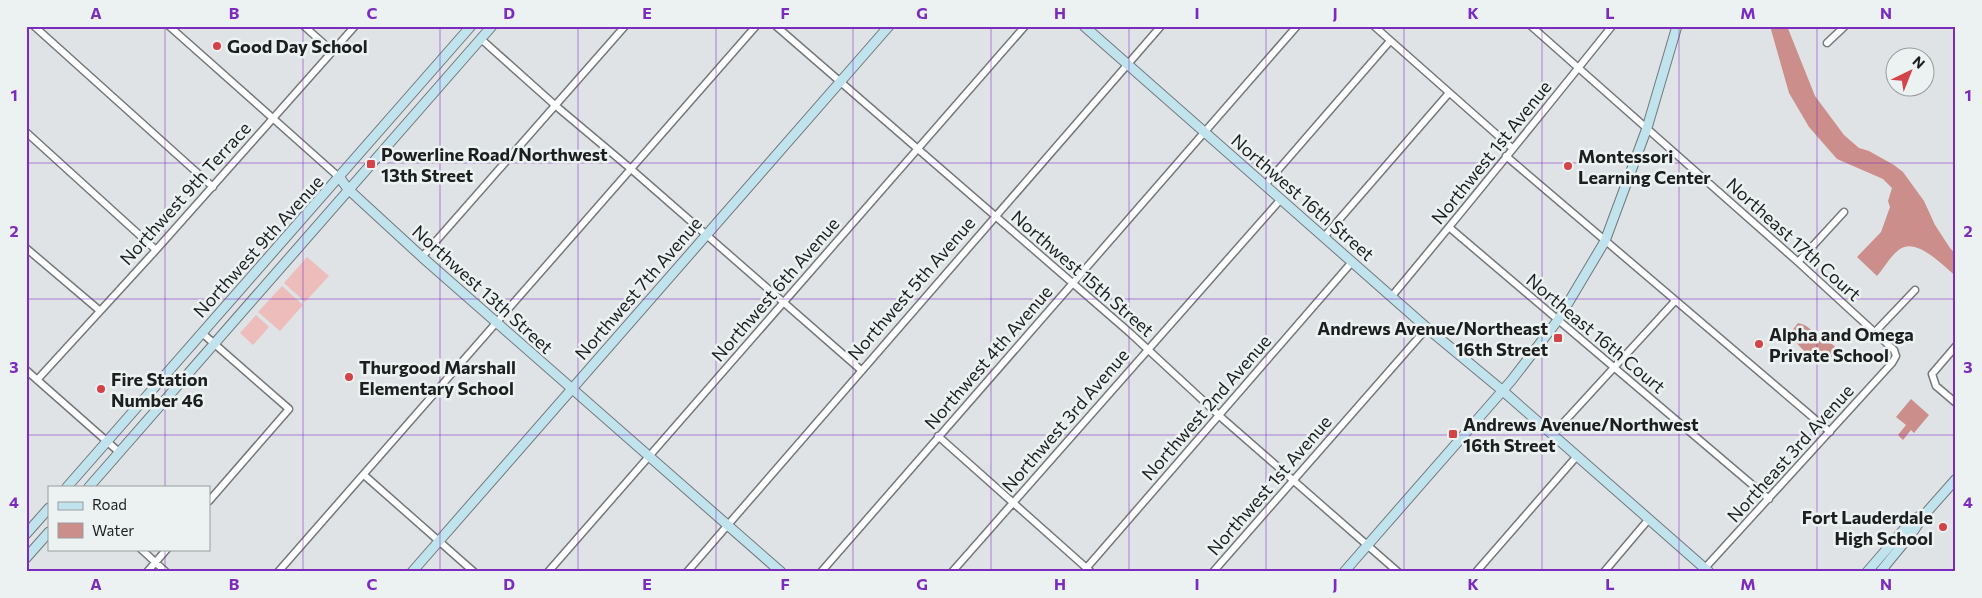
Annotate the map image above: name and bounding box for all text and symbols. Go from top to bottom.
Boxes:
text: A [90,3,102,22]
text: B [229,3,240,22]
text: C [367,3,378,22]
text: D [503,3,515,22]
text: E [642,3,652,22]
text: F [780,3,790,22]
text: G [916,3,928,22]
text: H [1054,3,1066,22]
text: I [1194,3,1200,22]
text: J [1332,3,1338,22]
text: K [1467,3,1479,22]
text: L [1605,3,1615,22]
text: M [1740,3,1756,22]
text: N [1880,3,1892,22]
place label: Good Day School [227,35,368,57]
marker: Good Day School [211,40,223,52]
north arrow [1884,48,1934,98]
text: N [1910,52,1929,72]
street label: Northwest 1st Avenue [1426,76,1556,228]
text: 1 [10,85,18,104]
text: 1 [1964,85,1972,104]
street label: Northwest 9th Terrace [115,117,255,269]
street label: Northwest 16th Street [1227,129,1379,265]
place label: Powerline Road/Northwest 13th Street [381,143,608,186]
place label: Montessori Learning Center [1578,145,1711,188]
marker: Powerline Road/Northwest 13th Street [365,158,377,170]
marker: Montessori Learning Center [1562,160,1574,172]
street label: Northwest 9th Avenue [188,170,328,322]
street label: Northeast 17th Court [1722,173,1866,305]
street label: Northwest 15th Street [1007,205,1159,341]
street label: Northwest 7th Avenue [570,212,706,364]
street label: Northwest 6th Avenue [706,212,844,366]
street label: Northwest 5th Avenue [843,212,979,364]
street label: Northwest 13th Street [408,220,558,358]
text: 2 [9,221,19,240]
text: 2 [1963,221,1973,240]
street label: Northeast 16th Court [1522,268,1670,398]
street label: Northwest 4th Avenue [919,281,1057,433]
place label: Andrews Avenue/Northeast 16th Street [1317,317,1548,360]
place label: Alpha and Omega Private School [1769,323,1914,366]
street label: Northwest 2nd Avenue [1137,330,1275,484]
marker: Andrews Avenue/Northeast 16th Street [1552,332,1564,344]
marker: Alpha and Omega Private School [1753,338,1765,350]
street label: Northwest 3rd Avenue [997,344,1133,496]
place label: Thurgood Marshall Elementary School [359,356,516,399]
text: 3 [9,357,19,376]
text: 3 [1963,357,1973,376]
place label: Fire Station Number 46 [111,368,208,411]
marker: Thurgood Marshall Elementary School [343,371,355,383]
street label: Northeast 3rd Avenue [1722,379,1858,527]
marker: Fire Station Number 46 [95,383,107,395]
street label: Northwest 1st Avenue [1202,411,1336,559]
place label: Andrews Avenue/Northwest 16th Street [1463,413,1699,456]
marker: Andrews Avenue/Northwest 16th Street [1447,428,1459,440]
legend [48,486,210,550]
text: 4 [9,492,19,511]
text: 4 [1963,492,1973,511]
text: Road [92,495,127,513]
place label: Fort Lauderdale High School [1802,506,1933,549]
text: Water [92,521,134,539]
marker: Fort Lauderdale High School [1937,521,1949,533]
text: A [90,574,102,593]
text: B [229,574,240,593]
text: C [367,574,378,593]
text: D [503,574,515,593]
text: E [642,574,652,593]
text: F [780,574,790,593]
text: G [916,574,928,593]
text: H [1054,574,1066,593]
text: I [1194,574,1200,593]
text: J [1332,574,1338,593]
text: K [1467,574,1479,593]
text: L [1605,574,1615,593]
text: M [1740,574,1756,593]
text: N [1880,574,1892,593]

